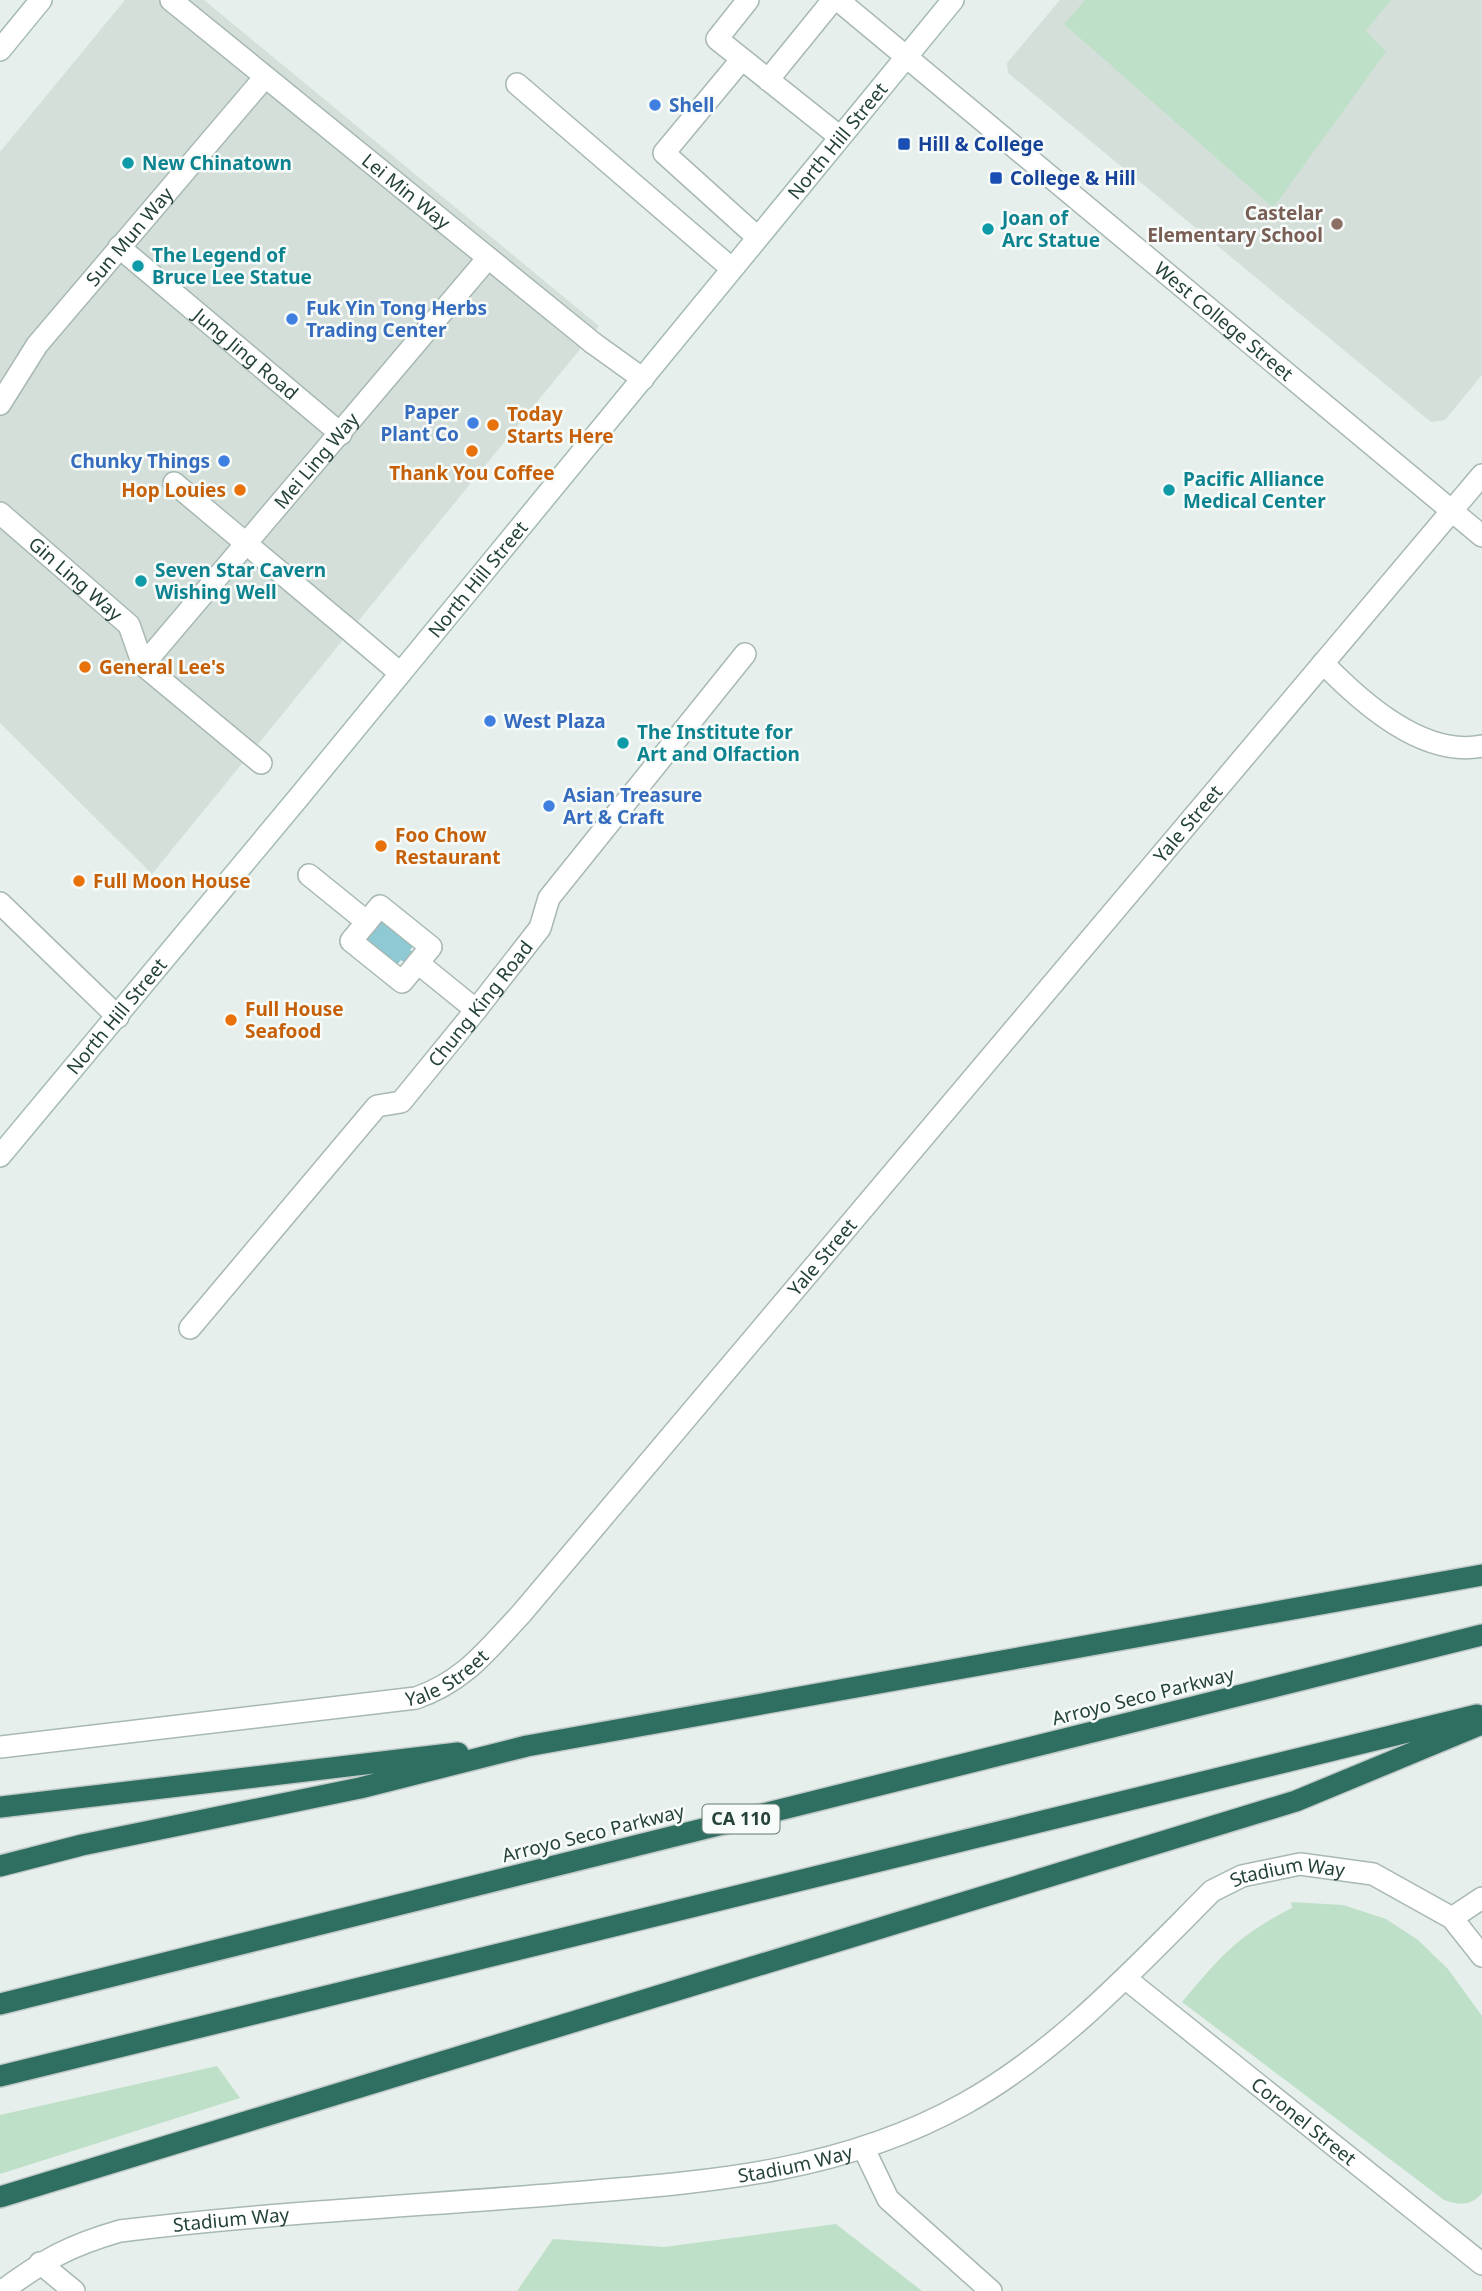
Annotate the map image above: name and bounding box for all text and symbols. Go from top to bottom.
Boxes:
street label: North Hill Street [782,77,893,205]
place label: Shell [669,92,715,118]
marker: Shell [647,97,663,113]
place label: Hill & College [918,131,1044,157]
marker: Hill & College [896,136,912,152]
street label: Lei Min Way [356,147,456,235]
place label: New Chinatown [142,150,292,176]
marker: New Chinatown [120,155,136,171]
place label: College & Hill [1010,165,1136,191]
marker: College & Hill [988,170,1004,186]
street label: Sun Mun Way [80,181,179,292]
place label: Castelar Elementary School [1147,200,1323,248]
place label: Joan of Arc Statue [1000,205,1100,253]
marker: Castelar Elementary School [1329,216,1345,232]
marker: Joan of Arc Statue [980,221,996,237]
place label: The Legend of Bruce Lee Statue [152,242,312,290]
street label: West College Street [1149,256,1299,387]
marker: The Legend of Bruce Lee Statue [130,258,146,274]
place label: Fuk Yin Tong Herbs Trading Center [306,295,487,343]
street label: Jung Jing Road [187,301,304,406]
marker: Fuk Yin Tong Herbs Trading Center [284,311,300,327]
place label: Paper Plant Co [381,399,459,447]
place label: Today Starts Here [507,401,614,449]
street label: Mei Ling Way [268,407,365,514]
marker: Paper Plant Co [465,415,481,431]
marker: Today Starts Here [485,417,501,433]
marker: Thank You Coffee [464,443,480,459]
place label: Chunky Things [70,448,210,474]
marker: Chunky Things [216,453,232,469]
place label: Thank You Coffee [389,460,555,486]
place label: Pacific Alliance Medical Center [1183,466,1326,514]
place label: Hop Louies [121,477,226,503]
marker: Hop Louies [232,482,248,498]
marker: Pacific Alliance Medical Center [1161,482,1177,498]
street label: North Hill Street [422,515,534,643]
street label: Gin Ling Way [23,531,128,627]
place label: Seven Star Cavern Wishing Well [155,557,326,605]
marker: Seven Star Cavern Wishing Well [133,573,149,589]
place label: General Lee's [99,654,225,680]
marker: General Lee's [77,659,93,675]
place label: West Plaza [504,708,606,734]
marker: West Plaza [482,713,498,729]
place label: The Institute for Art and Olfaction [637,719,800,767]
marker: The Institute for Art and Olfaction [615,735,631,751]
street label: Yale Street [1147,779,1228,868]
place label: Asian Treasure Art & Craft [563,782,702,830]
marker: Asian Treasure Art & Craft [541,798,557,814]
place label: Foo Chow Restaurant [395,822,500,870]
marker: Foo Chow Restaurant [373,838,389,854]
place label: Full Moon House [93,868,251,894]
marker: Full Moon House [71,873,87,889]
street label: Chung King Road [422,935,539,1072]
street label: North Hill Street [60,952,173,1080]
place label: Full House Seafood [245,996,344,1044]
marker: Full House Seafood [223,1012,239,1028]
street label: Yale Street [782,1213,862,1301]
street label: Yale Street [404,1643,494,1712]
street label: Arroyo Seco Parkway [1049,1661,1237,1731]
street label: Arroyo Seco Parkway [499,1798,687,1868]
road number: CA 110 [702,1804,780,1833]
street label: Stadium Way [1225,1851,1347,1893]
street label: Coronel Street [1246,2071,1362,2171]
street label: Stadium Way [736,2139,856,2189]
street label: Stadium Way [172,2201,291,2238]

